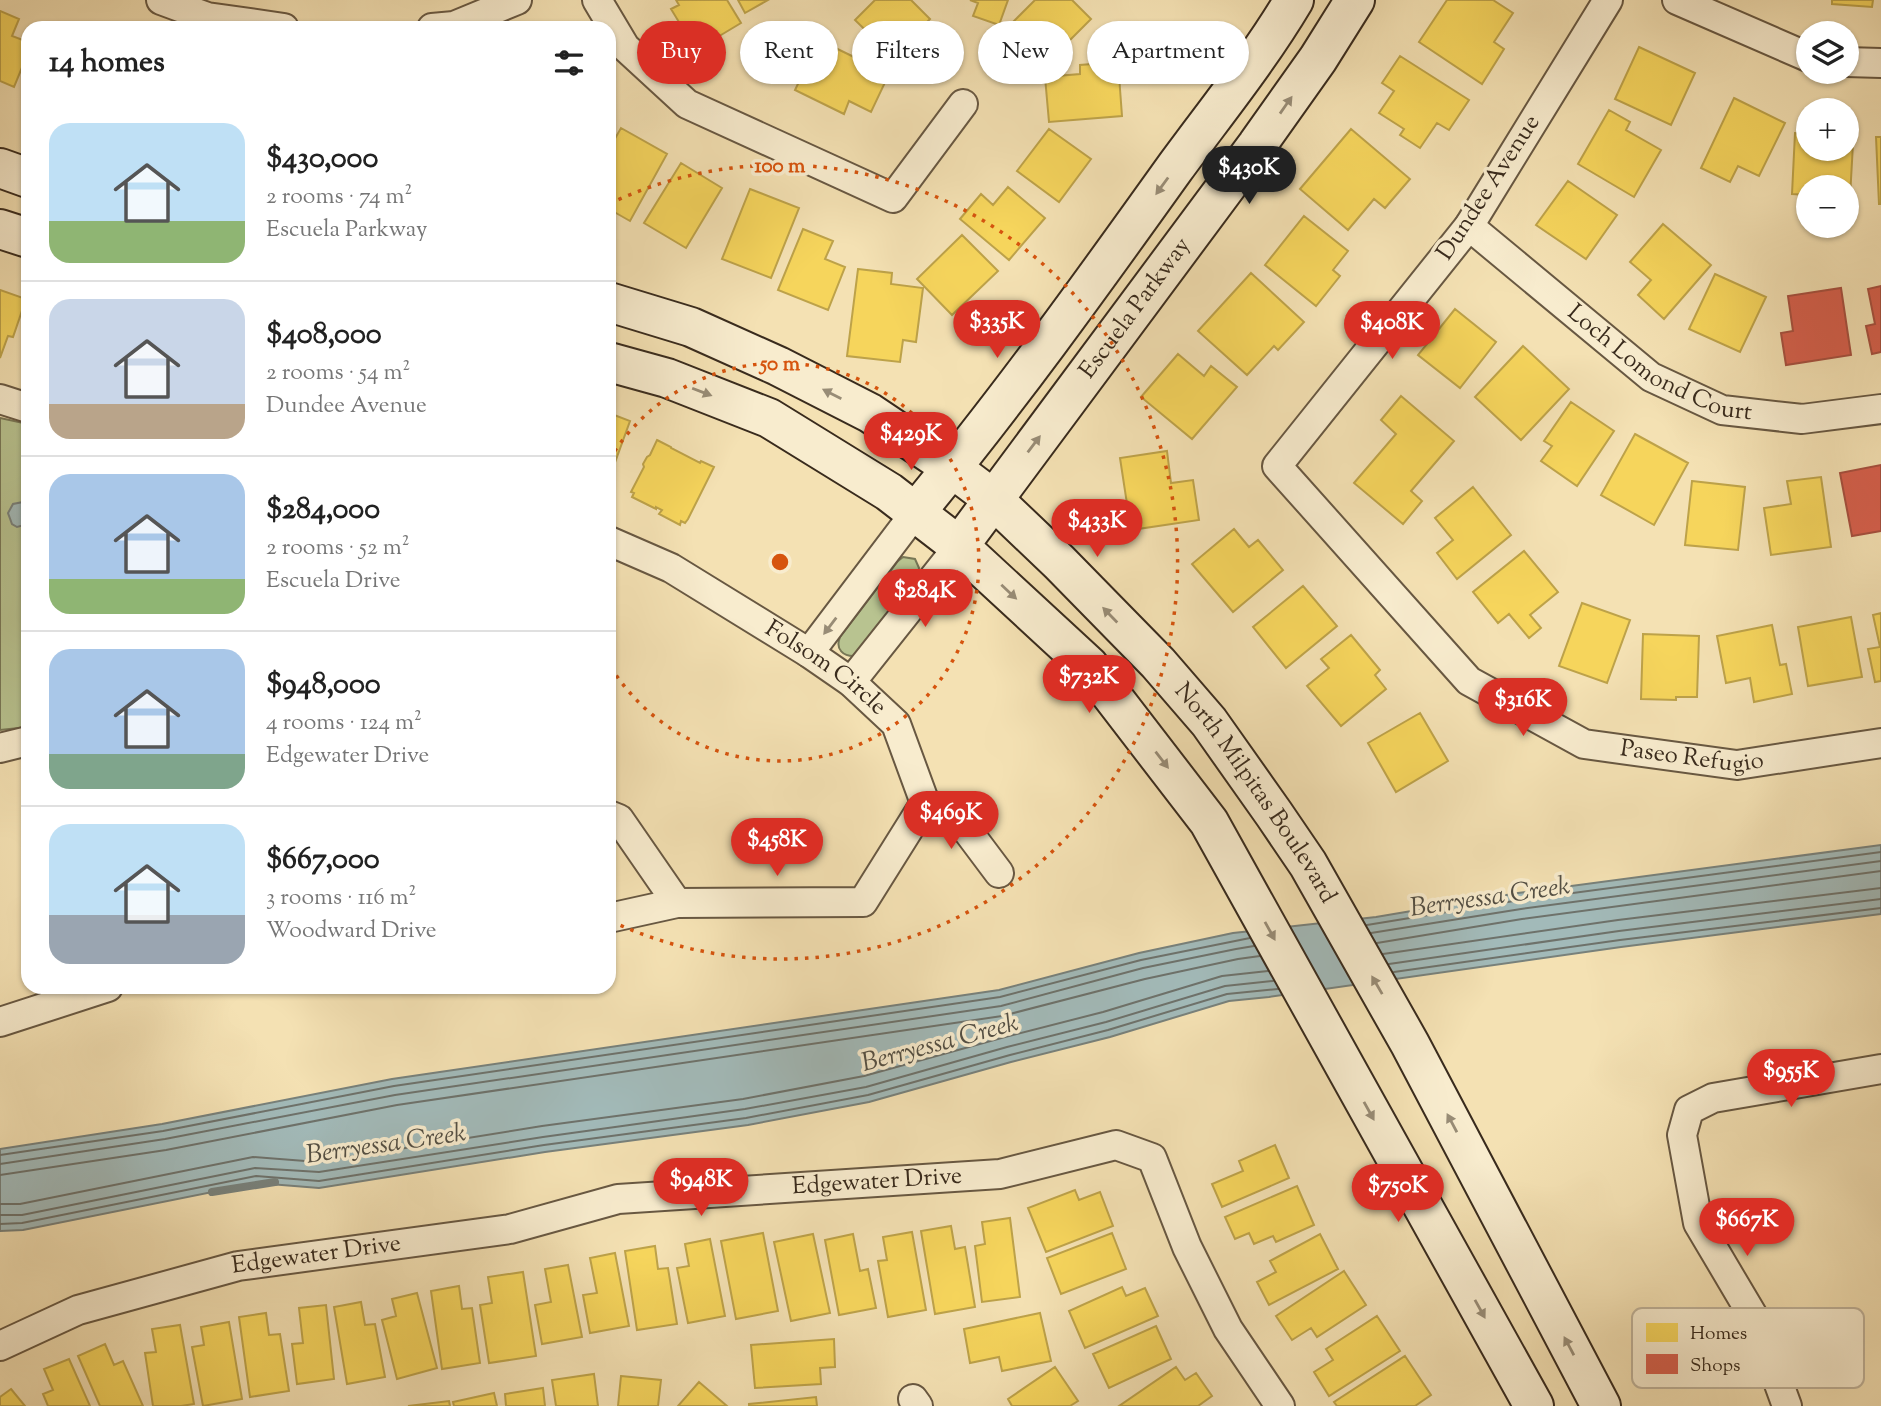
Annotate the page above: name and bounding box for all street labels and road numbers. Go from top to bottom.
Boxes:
street label: Dundee Avenue [1429,108,1549,268]
street label: Escuela Parkway [1072,231,1200,386]
street label: Loch Lomond Court [1559,297,1754,430]
street label: Folsom Circle [758,613,894,724]
street label: North Milpitas Boulevard [1166,676,1344,910]
street label: Paseo Refugio [1618,732,1766,783]
street label: Edgewater Drive [791,1160,963,1205]
street label: Edgewater Drive [230,1227,403,1284]

